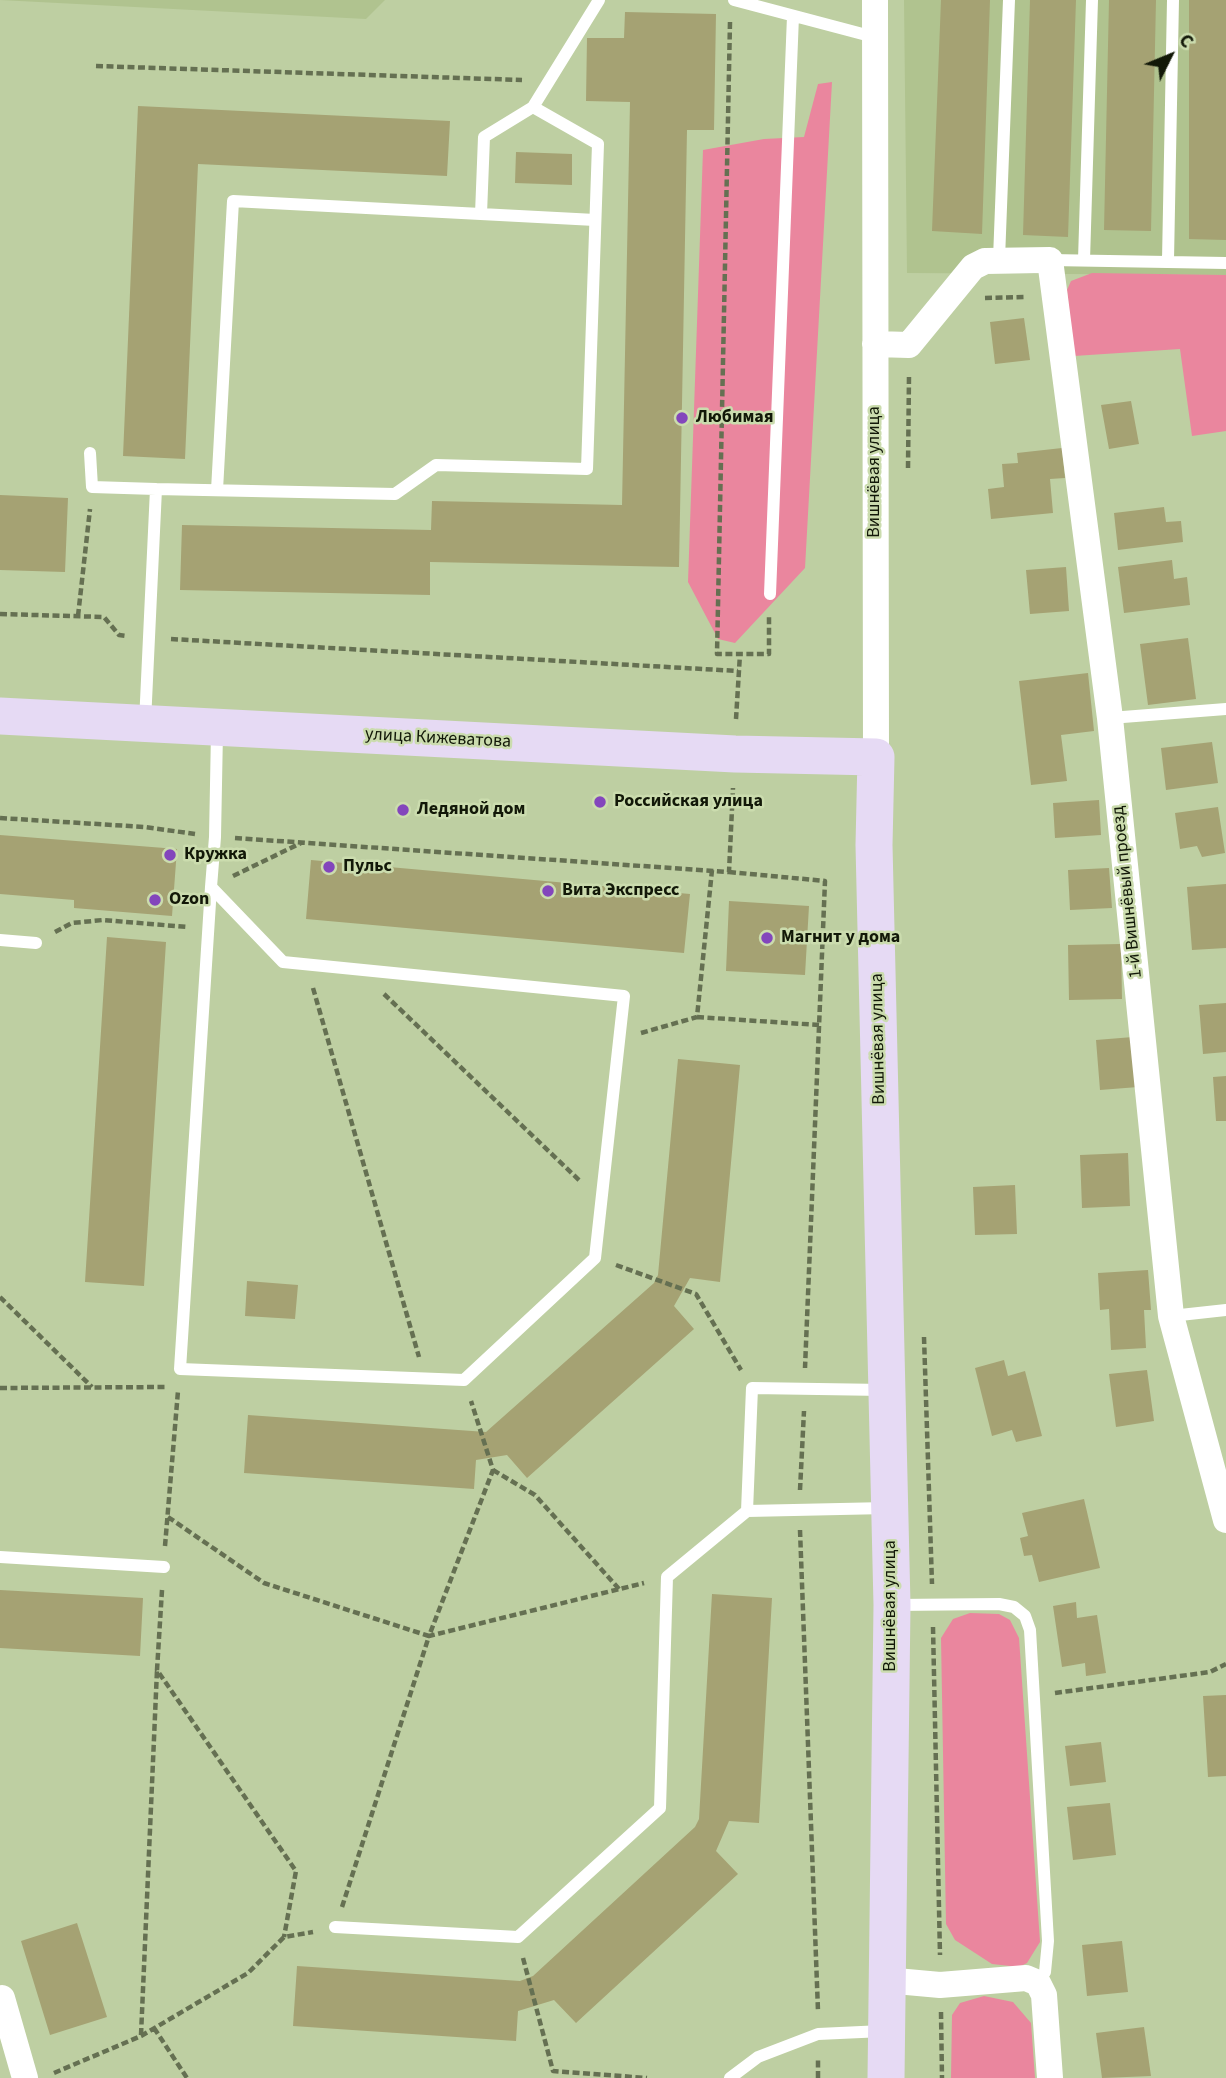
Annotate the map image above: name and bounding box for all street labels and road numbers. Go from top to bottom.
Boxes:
street label: Вишнёвая улица [864,406,886,538]
street label: улица Кижеватова [364,724,512,754]
street label: 1-й Вишнёвый проезд [1108,805,1148,979]
street label: Вишнёвая улица [867,973,891,1105]
street label: Вишнёвая улица [880,1540,902,1672]

